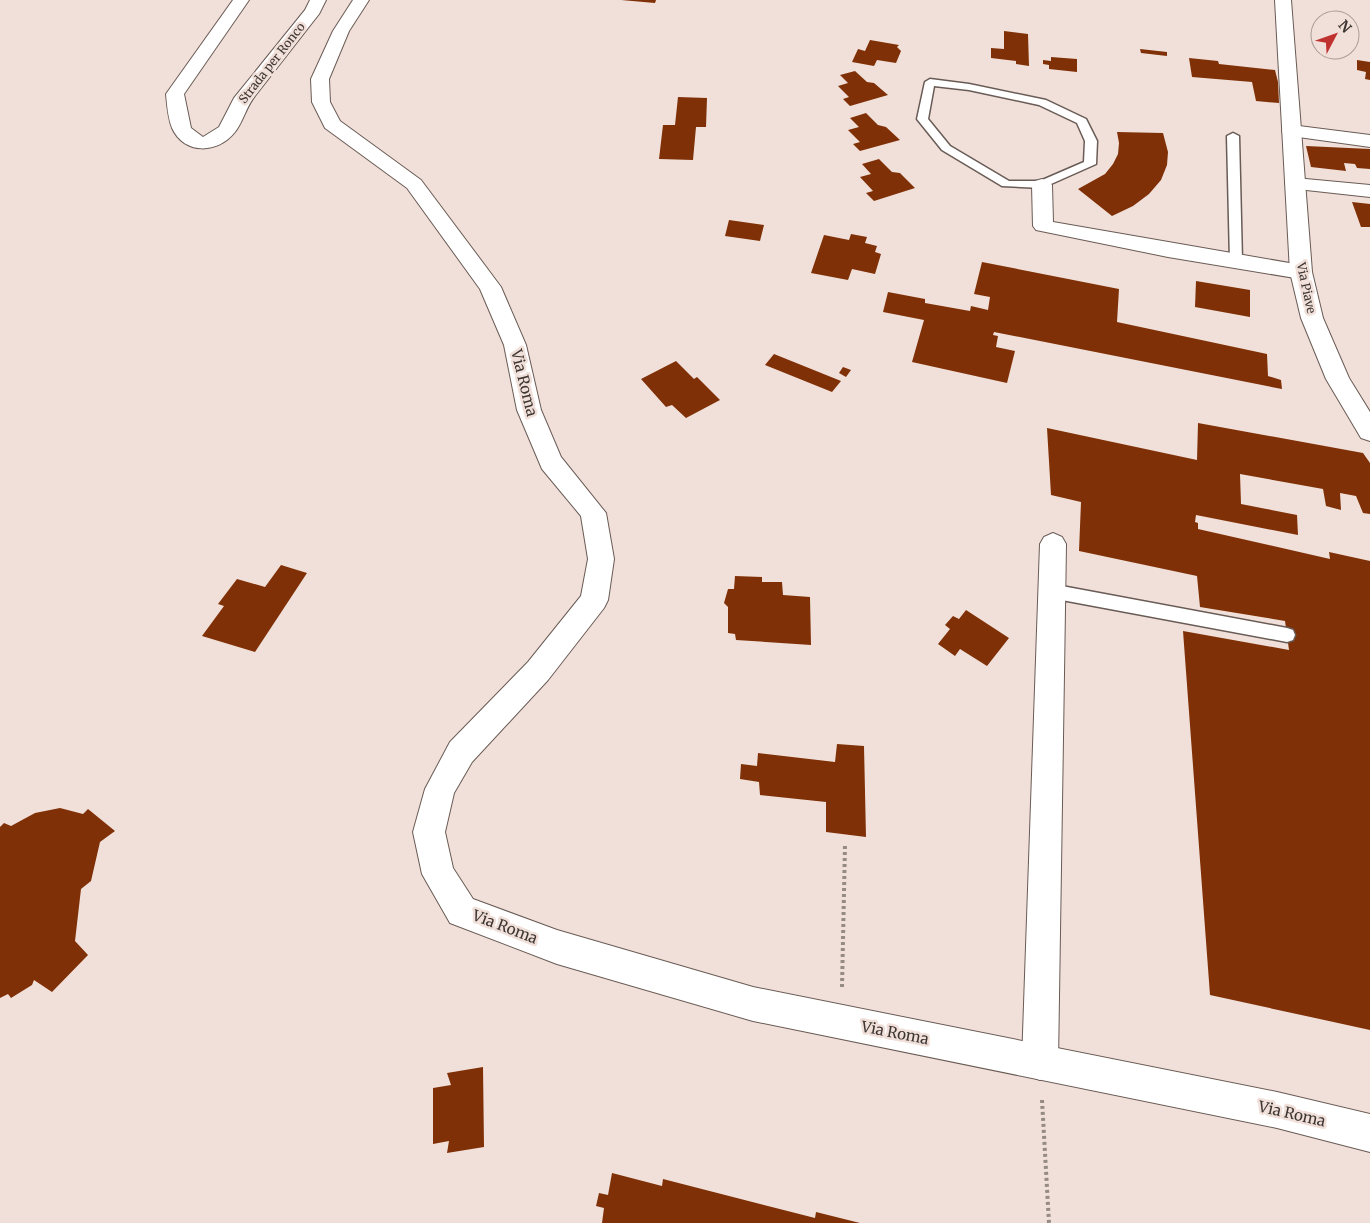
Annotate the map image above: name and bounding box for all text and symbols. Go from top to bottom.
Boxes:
north arrow [1310,10,1360,60]
text: N [1334,16,1355,37]
street label: Strada per Ronco [235,19,308,106]
street label: Via Piave [1294,260,1319,315]
street label: Via Roma [507,346,542,418]
street label: Via Roma [469,905,540,948]
street label: Via Roma [859,1016,930,1048]
street label: Via Roma [1256,1096,1328,1130]

